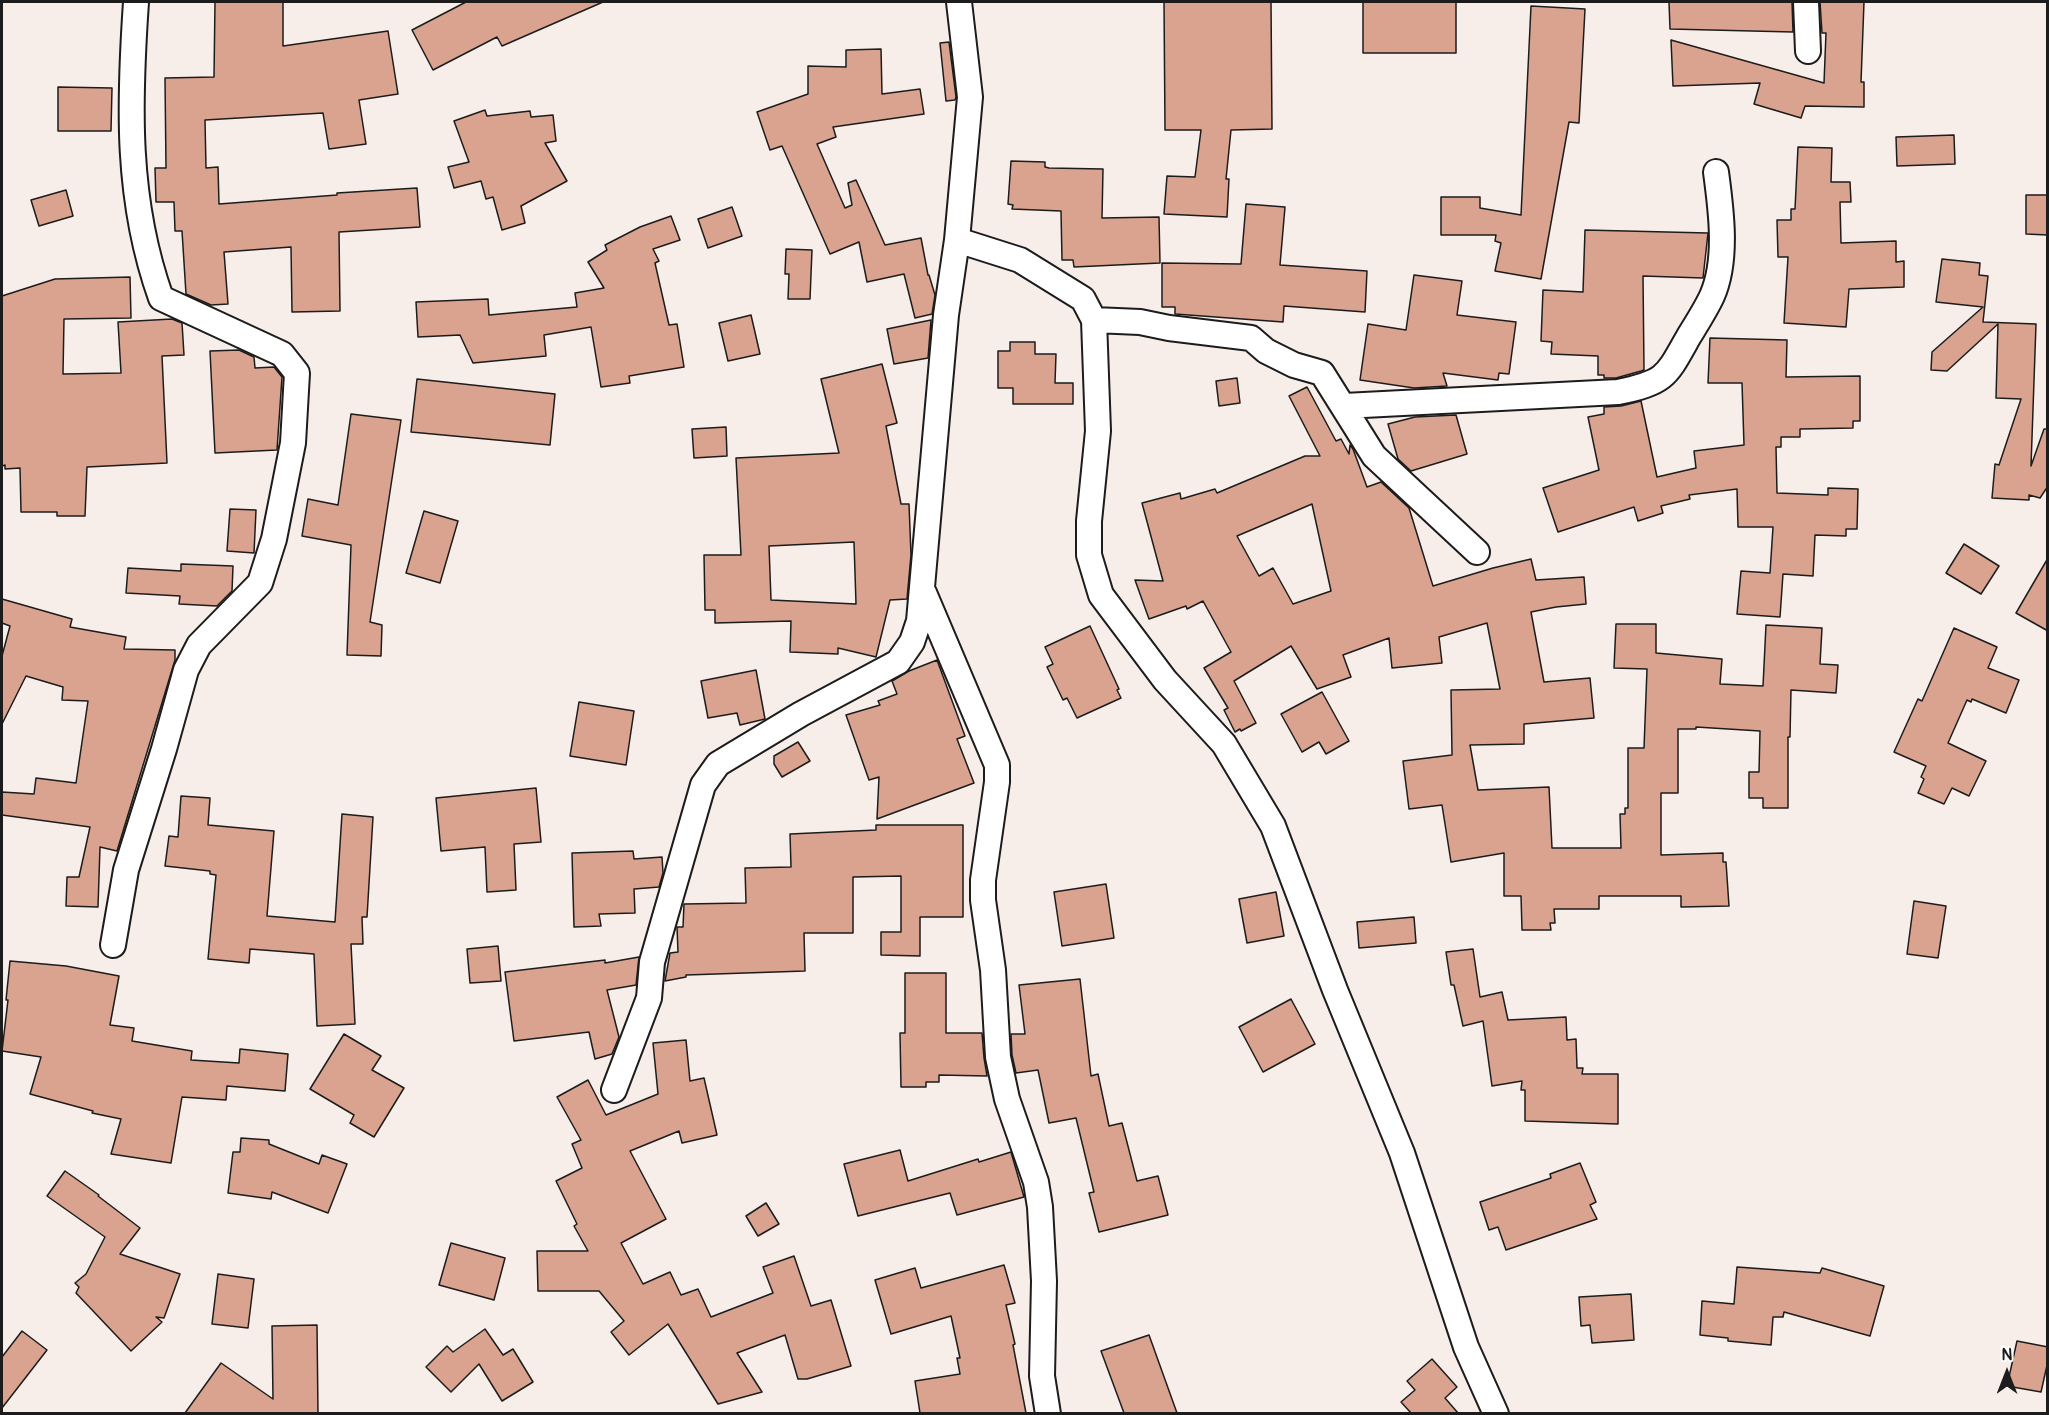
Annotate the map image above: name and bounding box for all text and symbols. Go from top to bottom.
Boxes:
north arrow [1977,1343,2037,1403]
text: N [2002,1345,2012,1365]

